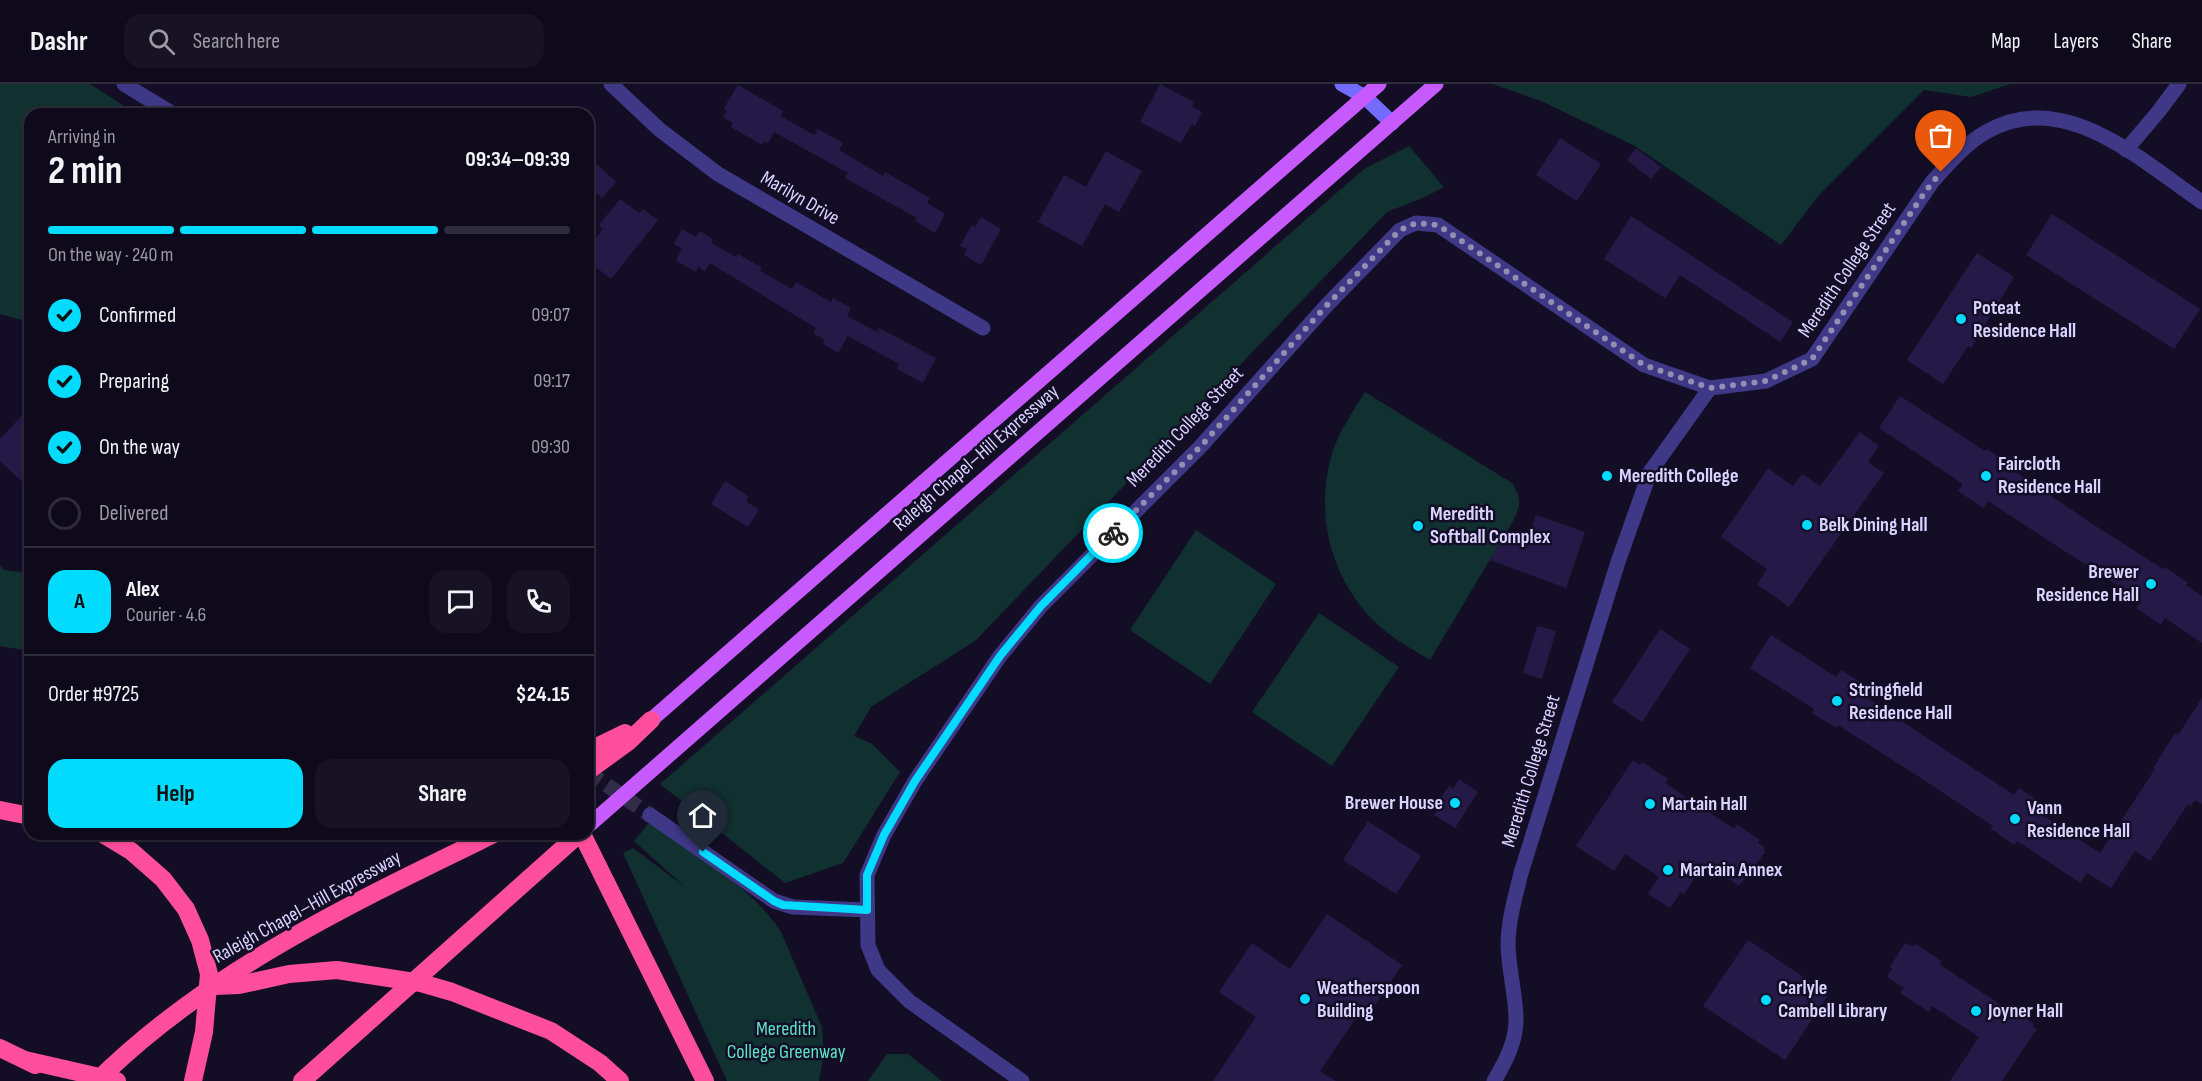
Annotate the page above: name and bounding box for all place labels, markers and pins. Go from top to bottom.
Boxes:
pin [1915,110,1966,172]
place label: Poteat Residence Hall [1973,296,2076,343]
marker: Poteat Residence Hall [1954,312,1968,326]
place label: Faircloth Residence Hall [1998,452,2101,499]
place label: Meredith College [1619,464,1738,488]
marker: Meredith College [1600,469,1614,483]
marker: Faircloth Residence Hall [1979,469,1993,483]
place label: Meredith Softball Complex [1430,502,1551,549]
place label: Belk Dining Hall [1819,513,1927,537]
marker: Belk Dining Hall [1800,518,1814,532]
marker: Meredith Softball Complex [1411,519,1425,533]
place label: Brewer Residence Hall [2036,560,2139,607]
marker: Brewer Residence Hall [2144,577,2158,591]
place label: Stringfield Residence Hall [1849,678,1952,725]
marker: Stringfield Residence Hall [1830,694,1844,708]
pin [677,790,728,852]
place label: Brewer House [1345,791,1443,815]
place label: Martain Hall [1662,792,1747,816]
marker: Brewer House [1448,796,1462,810]
place label: Vann Residence Hall [2027,796,2130,843]
marker: Martain Hall [1643,797,1657,811]
marker: Vann Residence Hall [2008,812,2022,826]
place label: Martain Annex [1680,858,1783,882]
marker: Martain Annex [1661,863,1675,877]
place label: Weatherspoon Building [1317,976,1420,1023]
place label: Carlyle Cambell Library [1778,976,1888,1023]
marker: Weatherspoon Building [1298,992,1312,1006]
marker: Carlyle Cambell Library [1759,993,1773,1007]
place label: Joyner Hall [1987,999,2063,1023]
marker: Joyner Hall [1969,1004,1983,1018]

